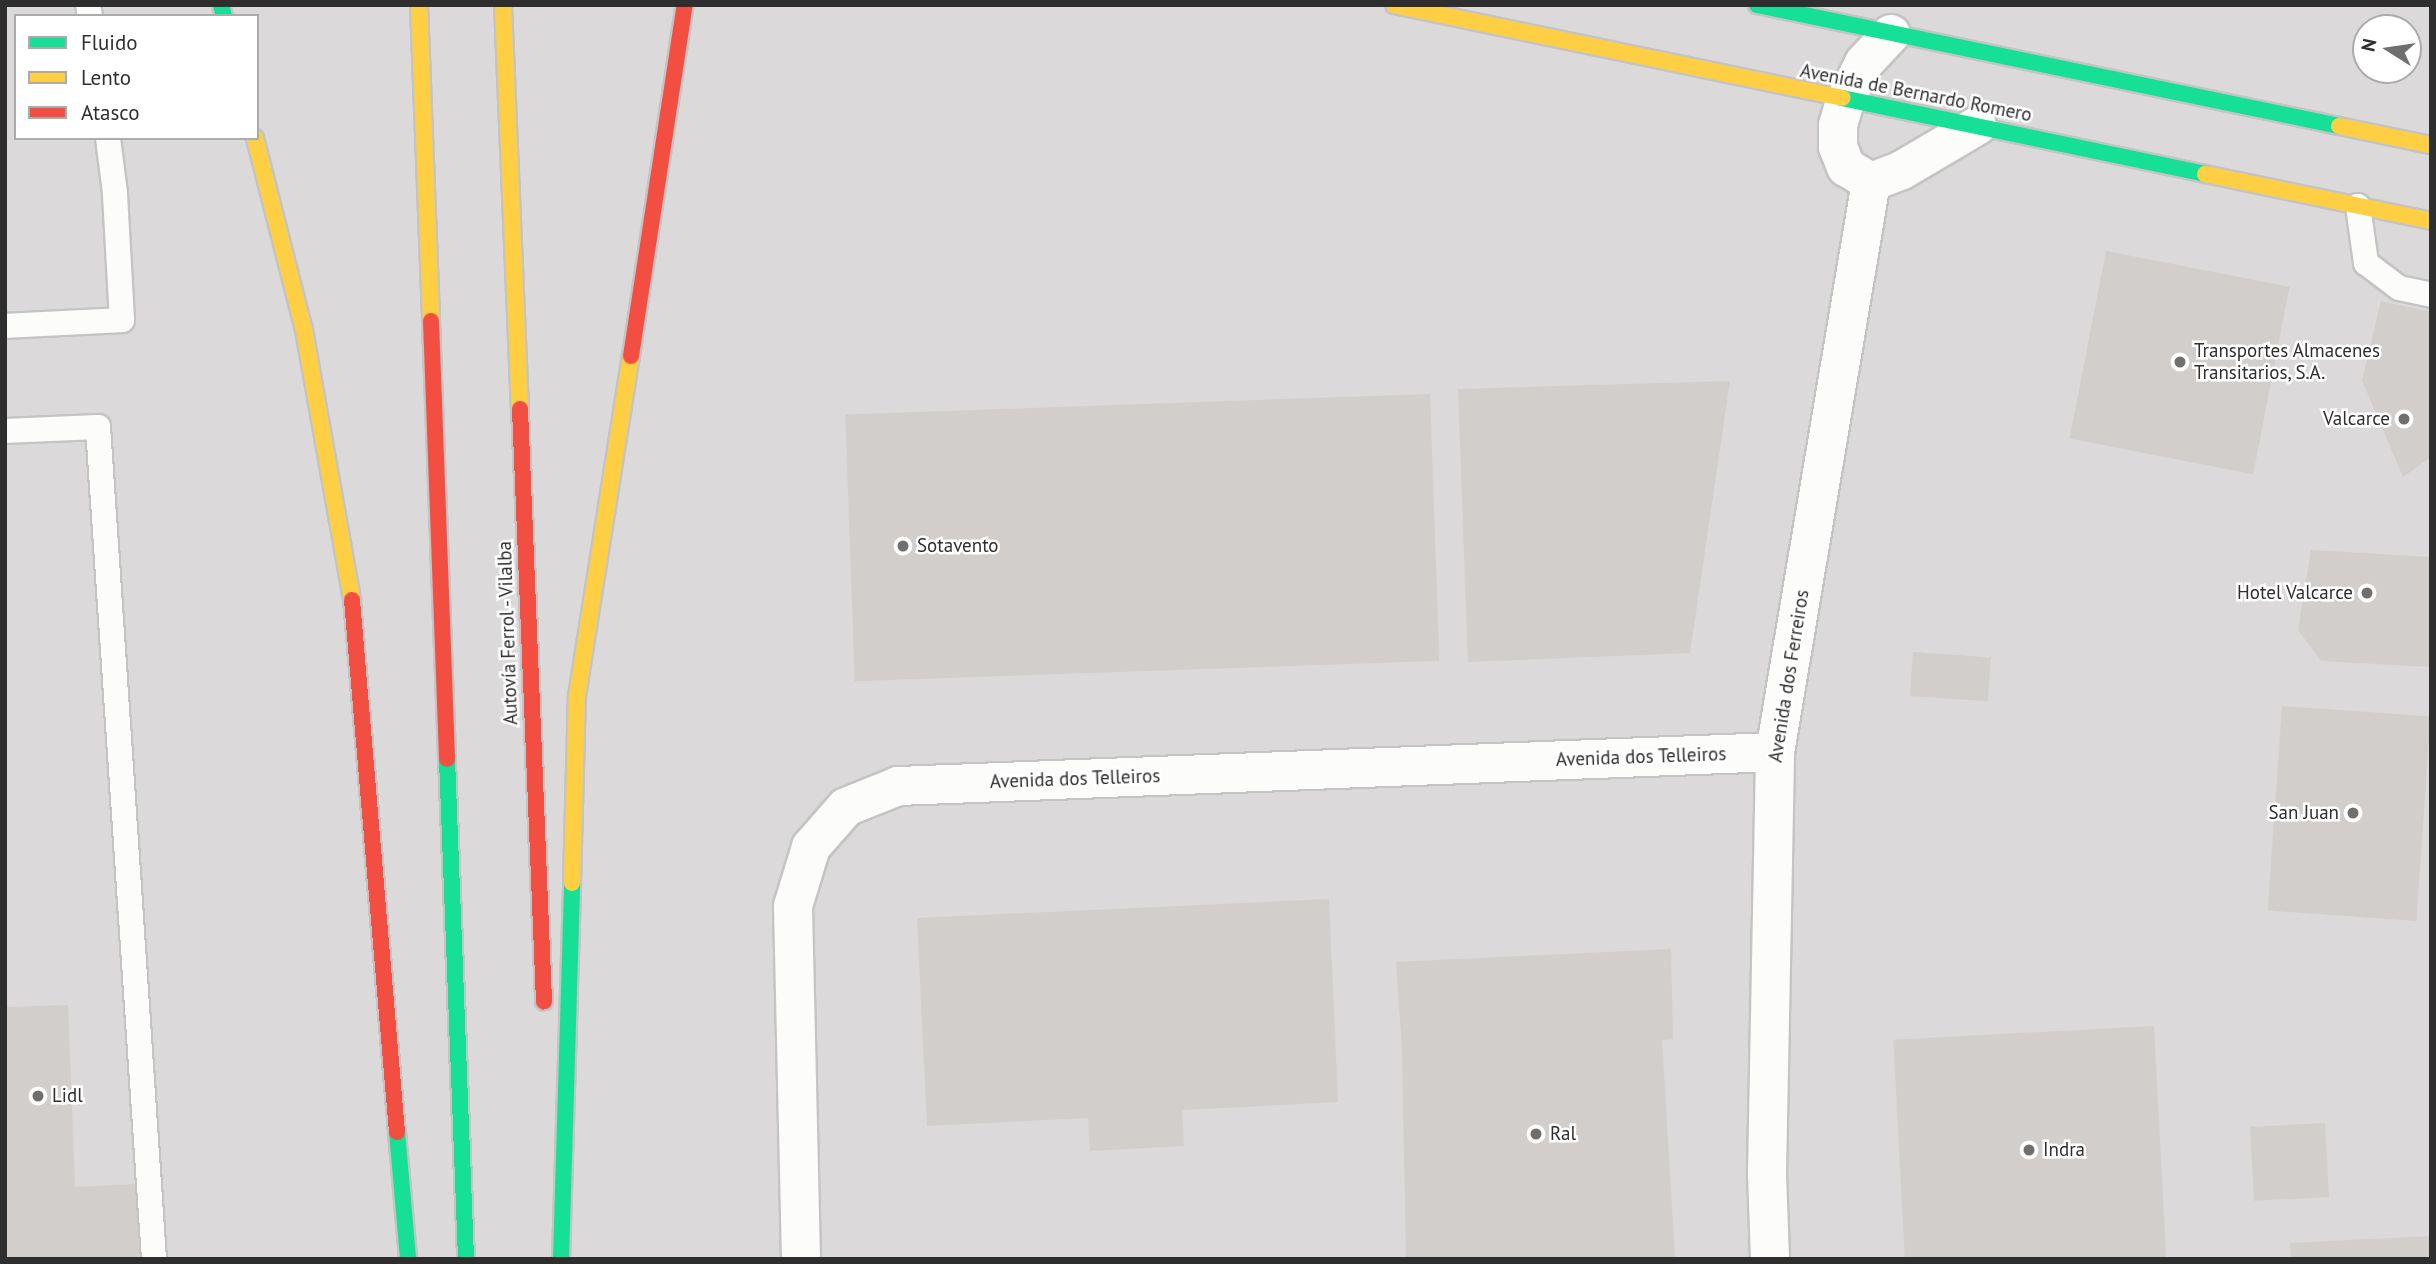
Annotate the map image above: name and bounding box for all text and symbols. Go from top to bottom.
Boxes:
legend [14,14,259,140]
north arrow [2352,14,2422,84]
text: Fluido [81,29,138,56]
text: N [2355,36,2381,54]
street label: Avenida de Bernardo Romero [1798,59,2034,127]
text: Lento [81,64,131,91]
text: Atasco [81,99,140,126]
place label: Transportes Almacenes Transitarios, S.A. [2194,340,2381,384]
marker: Transportes Almacenes Transitarios, S.A. [2172,354,2188,370]
place label: Valcarce [2323,408,2390,430]
marker: Valcarce [2396,411,2412,427]
place label: Sotavento [917,535,999,557]
marker: Sotavento [895,538,911,554]
street label: Autovía Ferrol - Vilalba [493,539,523,727]
place label: Hotel Valcarce [2236,582,2353,604]
marker: Hotel Valcarce [2359,585,2375,601]
street label: Avenida dos Ferreiros [1764,588,1814,764]
street label: Avenida dos Telleiros [1555,743,1727,771]
street label: Avenida dos Telleiros [989,765,1161,793]
place label: San Juan [2268,802,2339,824]
marker: San Juan [2345,805,2361,821]
place label: Lidl [52,1085,83,1107]
marker: Lidl [30,1088,46,1104]
place label: Ral [1550,1123,1576,1145]
marker: Ral [1528,1126,1544,1142]
place label: Indra [2043,1139,2085,1161]
marker: Indra [2021,1142,2037,1158]

